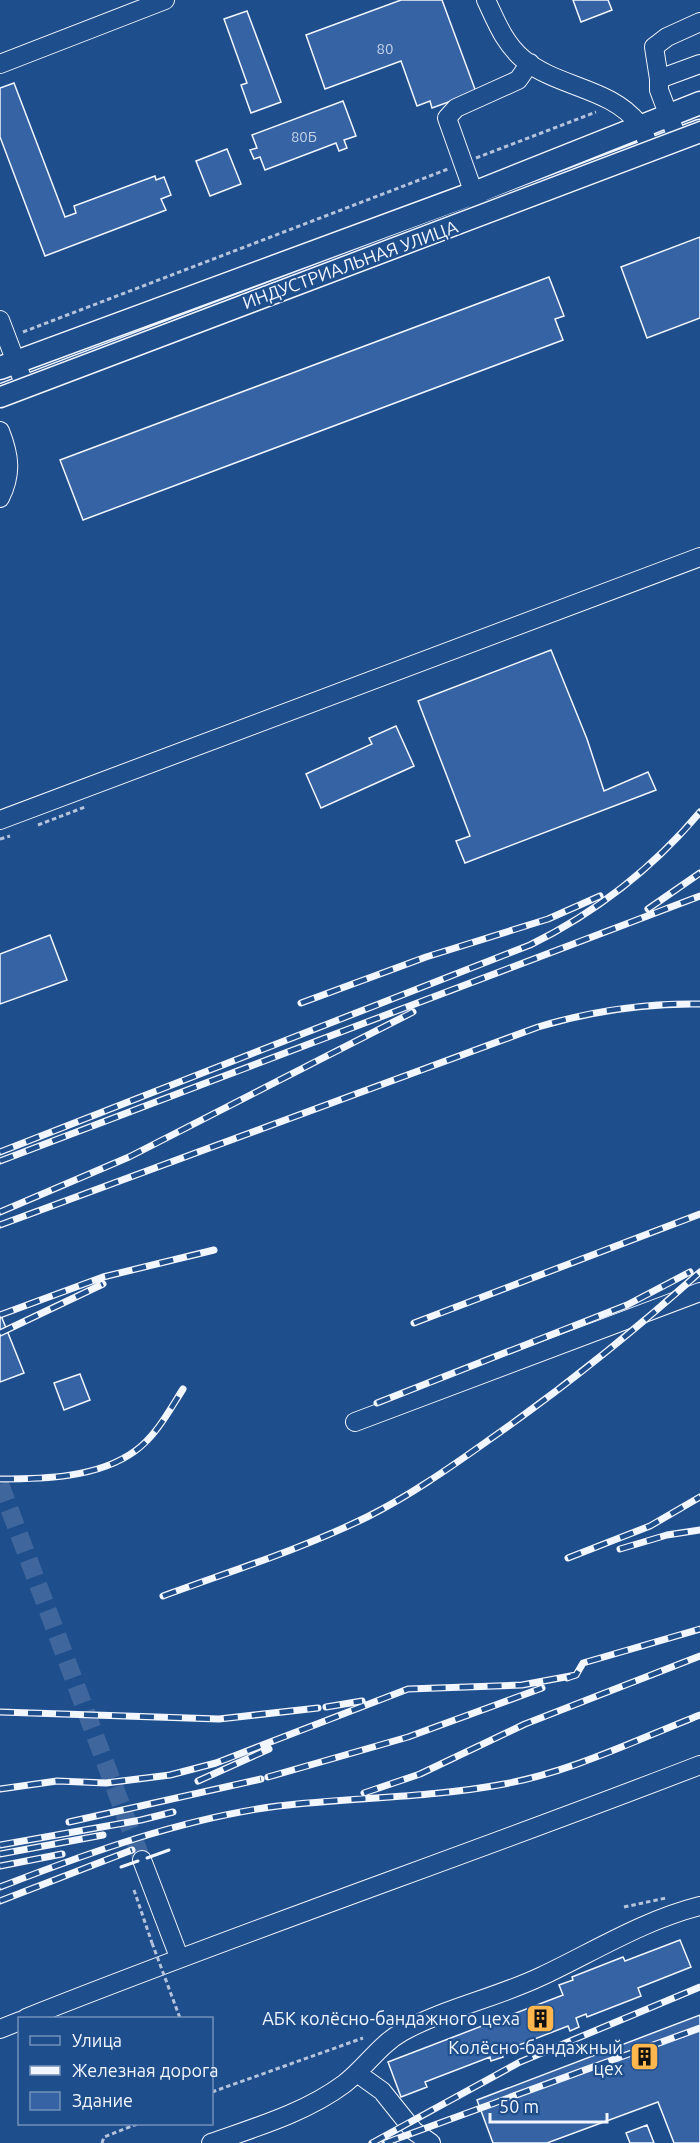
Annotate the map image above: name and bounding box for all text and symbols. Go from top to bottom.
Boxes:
house number: 80 [377,40,393,57]
house number: 80Б [291,128,317,145]
street label: ИНДУСТРИАЛЬНАЯ УЛИЦА [240,216,461,312]
building icon: АБК колёсно-бандажного цеха [525,2002,557,2034]
place label: АБК колёсно-бандажного цеха [262,2008,520,2028]
legend [18,2017,213,2125]
text: Улица [72,2030,122,2050]
place label: Колёсно-бандажный цех [448,2037,623,2078]
building icon: Колёсно-бандажный цех [628,2041,660,2073]
text: Железная дорога [72,2060,219,2080]
scale bar [490,2086,607,2124]
text: Здание [72,2090,133,2110]
text: 50 m [499,2096,539,2116]

